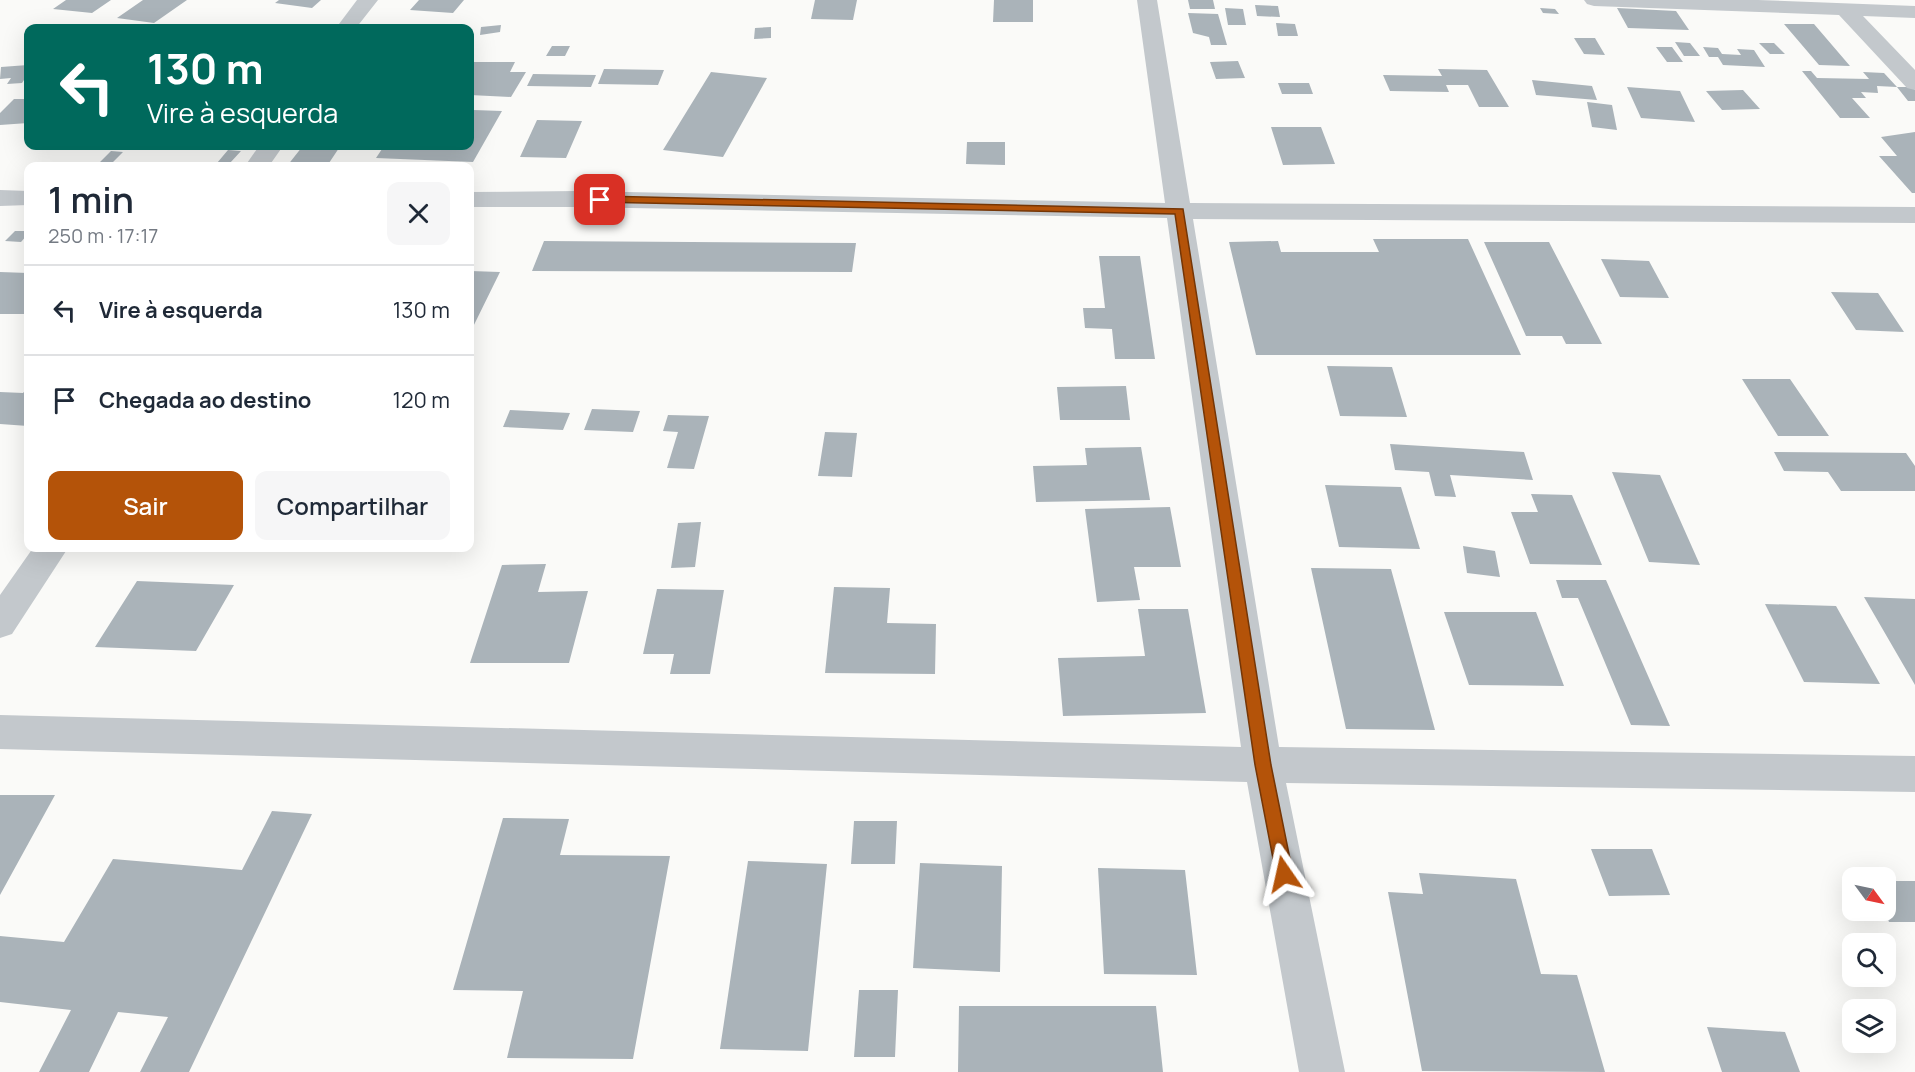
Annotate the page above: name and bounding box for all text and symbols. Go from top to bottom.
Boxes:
text: 130 m [147,39,264,97]
icon: left [48,48,126,126]
text: Vire à esquerda [147,94,338,131]
pin [574,174,625,225]
text: 1 min [48,175,134,224]
button: close [387,182,450,245]
icon: arrive [583,183,616,216]
text: 250 m · 17:17 [48,222,158,249]
icon: left [48,294,81,327]
text: Vire à esquerda [99,295,263,325]
text: 130 m [393,295,450,325]
icon: arrive [48,384,81,417]
text: Chegada ao destino [99,385,311,415]
text: 120 m [392,385,450,415]
button: Sair [48,471,243,540]
button: Compartilhar [255,471,450,540]
position arrow [1252,842,1316,906]
north arrow [1842,867,1896,921]
map controls [1842,867,1896,1053]
button: search [1842,933,1896,987]
button: layers [1842,999,1896,1053]

